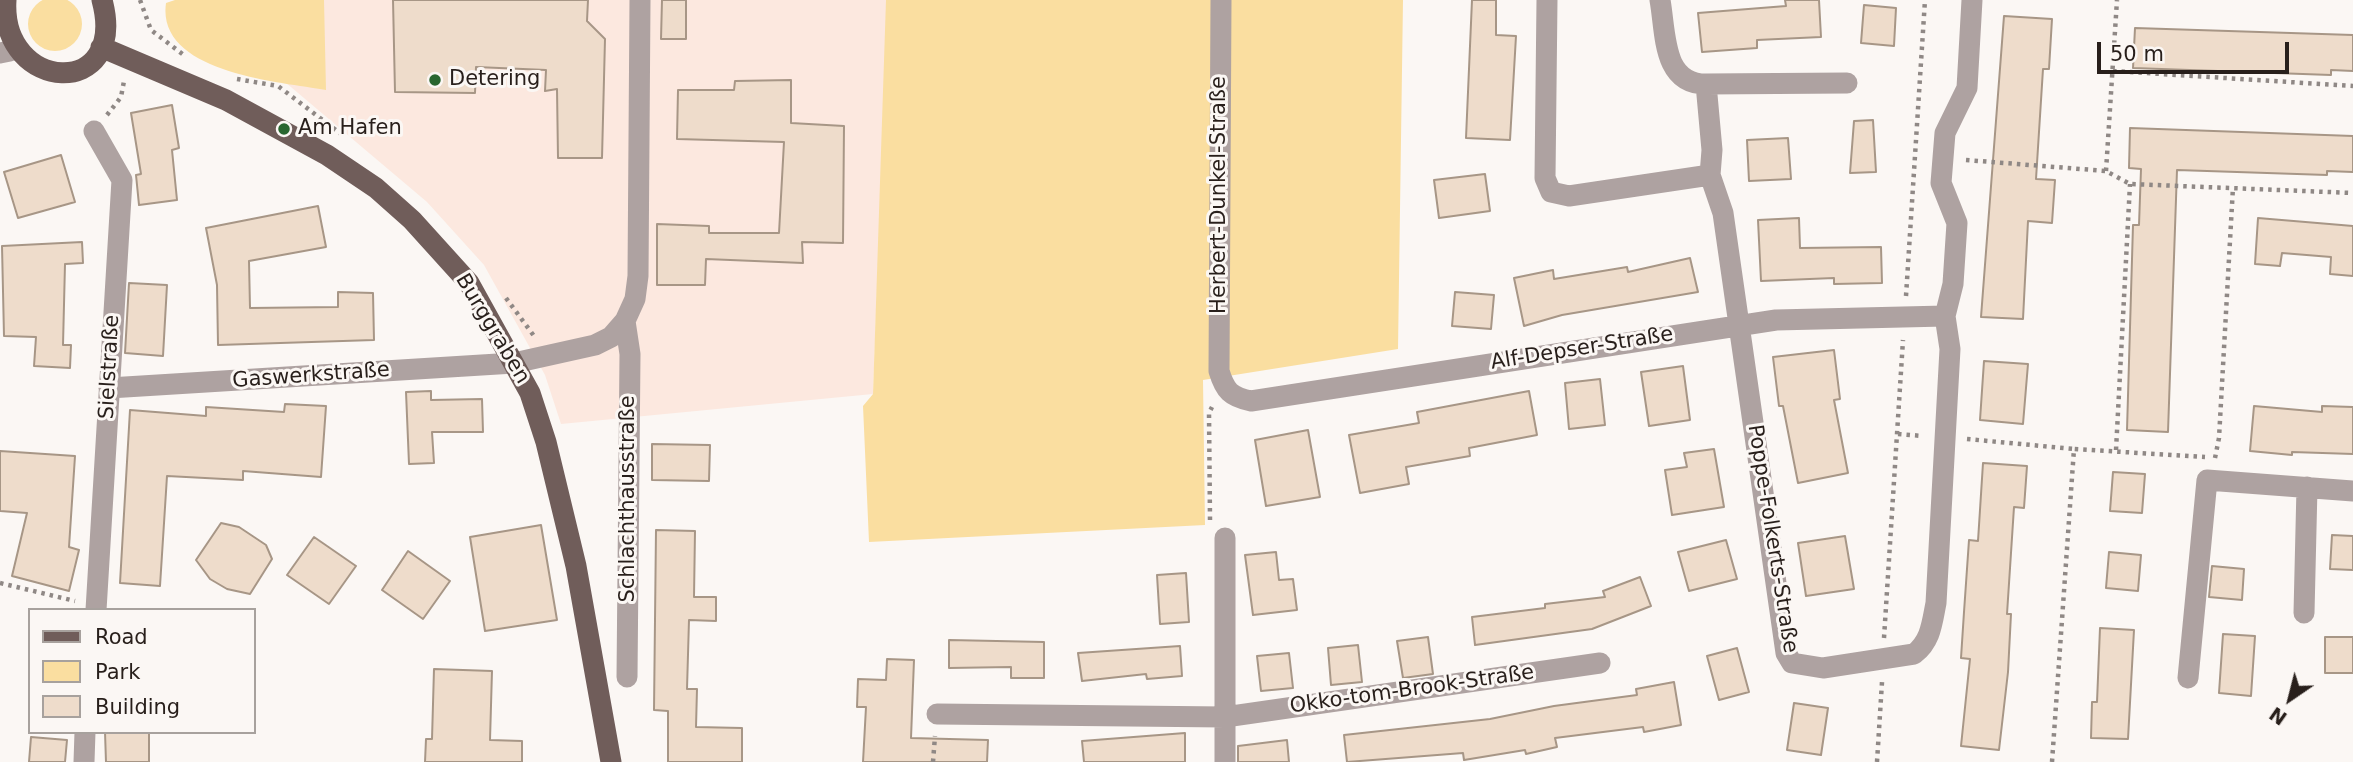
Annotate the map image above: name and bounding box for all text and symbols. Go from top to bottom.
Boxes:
scale bar [2101,28,2294,72]
text: 50 m [2110,42,2164,66]
place label: Detering [449,67,540,93]
marker: Detering [427,72,443,88]
street label: Herbert-Dunkel-Straße [1207,76,1233,314]
place label: Am Hafen [298,116,402,142]
marker: Am Hafen [276,121,292,137]
street label: Burggraben [449,269,535,389]
street label: Sielstraße [95,314,125,420]
street label: Alf-Depser-Straße [1489,322,1675,376]
street label: Gaswerkstraße [231,358,391,394]
street label: Schlachthausstraße [616,395,642,603]
street label: Poppe-Folkerts-Straße [1741,423,1803,655]
legend [28,608,256,734]
text: Road [95,625,148,649]
text: Park [95,660,140,684]
street label: Okko-tom-Brook-Straße [1288,660,1536,720]
north arrow [2255,664,2325,734]
text: Building [95,695,180,719]
text: N [2265,703,2291,730]

